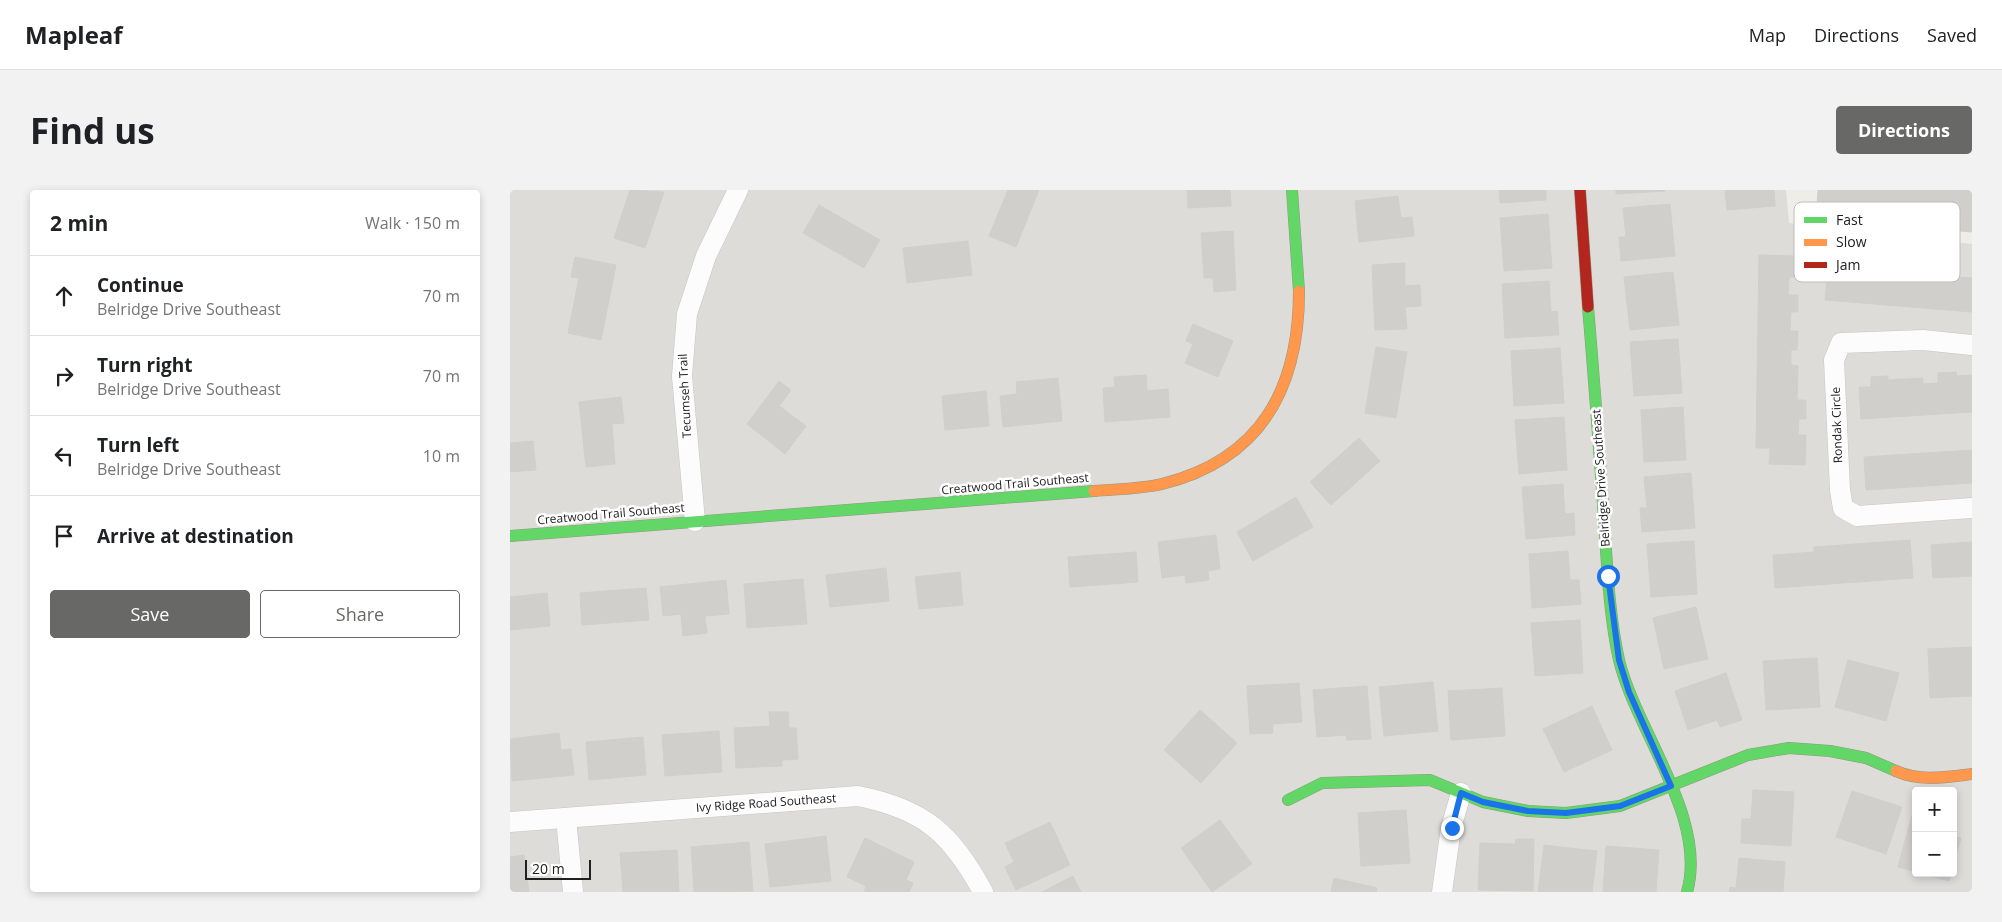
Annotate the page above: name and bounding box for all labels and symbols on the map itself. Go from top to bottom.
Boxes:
legend [1794,202,1960,282]
text: Fast [1836,210,1863,229]
text: Slow [1836,232,1867,251]
text: Jam [1834,255,1861,274]
street label: Tecumseh Trail [674,353,695,439]
street label: Rondak Circle [1827,386,1846,464]
street label: Belridge Drive Southeast [1587,409,1614,547]
street label: Creatwood Trail Southeast [941,469,1089,498]
street label: Creatwood Trail Southeast [537,499,685,528]
route start [1597,565,1620,588]
street label: Ivy Ridge Road Southeast [695,789,837,816]
route end [1441,817,1464,840]
scale bar [525,857,591,880]

